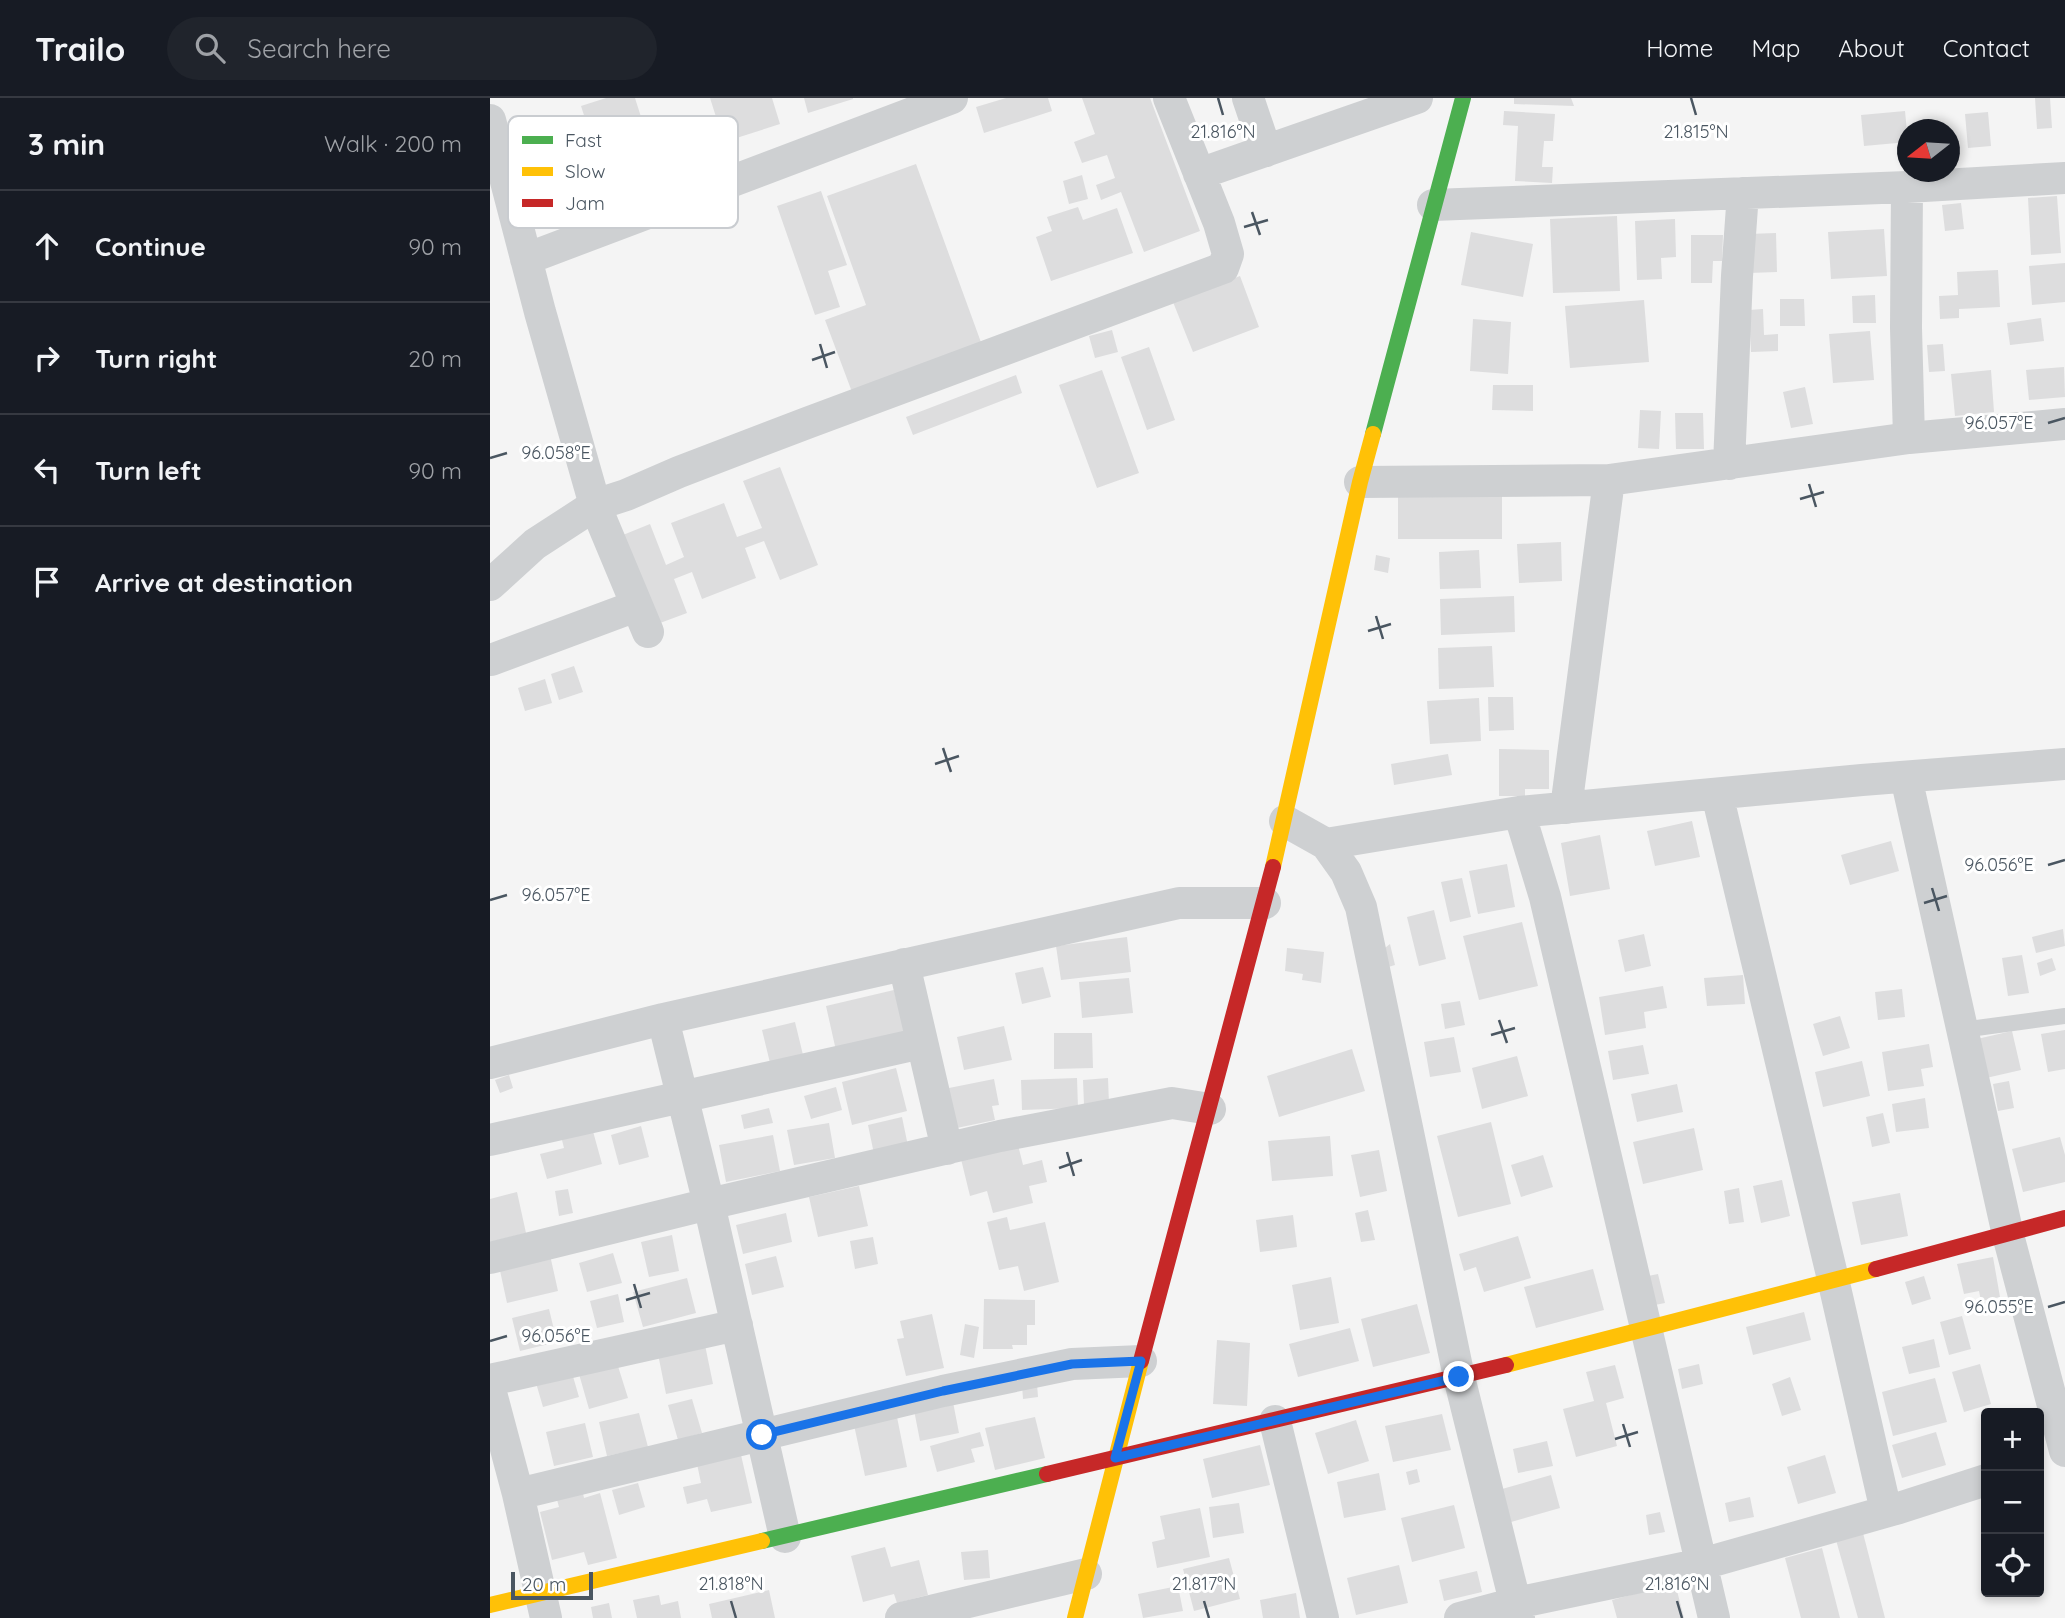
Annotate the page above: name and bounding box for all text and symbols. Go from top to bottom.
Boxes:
search box [167,17,657,80]
text: Trailo [35,28,125,69]
icon: search [191,29,229,67]
text: Search here [247,32,391,65]
text: Home [1646,33,1713,63]
text: Map [1751,33,1800,63]
text: About [1838,33,1905,63]
text: Contact [1943,33,2030,63]
legend [508,116,738,228]
north arrow [1897,119,1960,182]
text: 21.816°N [1190,120,1256,143]
text: 21.815°N [1663,120,1729,143]
text: 3 min [28,125,105,163]
text: Fast [565,128,602,152]
text: Walk · 200 m [324,129,462,158]
text: Slow [565,159,606,183]
text: Jam [565,191,605,215]
icon: ahead [28,227,66,265]
text: Continue [95,230,206,263]
text: 90 m [408,232,462,261]
icon: right [28,339,66,377]
text: Turn right [95,342,217,375]
text: 20 m [408,344,462,373]
text: 96.057°E [1965,411,2033,434]
text: 96.058°E [521,441,591,464]
icon: left [28,451,66,489]
text: Turn left [95,454,202,487]
text: 90 m [408,456,462,485]
icon: arrive [28,563,66,601]
text: Arrive at destination [95,566,353,599]
text: 96.056°E [1964,853,2034,876]
text: 96.057°E [522,883,590,906]
text: 96.055°E [1964,1295,2034,1318]
text: 96.056°E [521,1324,591,1347]
route end [1443,1361,1474,1392]
map controls [1981,1408,2044,1597]
button: + [1981,1408,2044,1471]
route start [746,1419,777,1450]
button: − [1981,1471,2044,1534]
button: locate [1981,1534,2044,1597]
scale bar [511,1569,593,1601]
text: 20 m [522,1572,566,1596]
text: 21.818°N [698,1572,764,1595]
text: 21.817°N [1172,1572,1236,1595]
text: 21.816°N [1644,1572,1710,1595]

